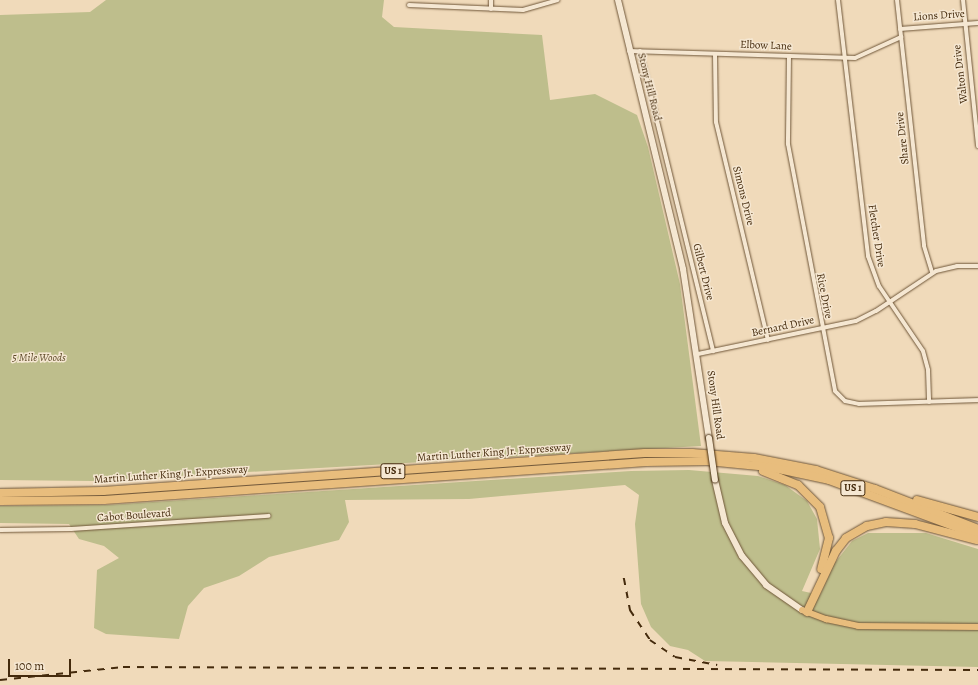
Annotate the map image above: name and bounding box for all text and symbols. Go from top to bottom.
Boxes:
street label: Lions Drive [913,8,965,24]
street label: Elbow Lane [740,39,792,53]
street label: Walton Drive [951,44,971,104]
street label: Stony Hill Road [634,52,664,122]
street label: Share Drive [894,111,912,165]
street label: Simons Drive [729,165,757,227]
street label: Fletcher Drive [865,204,887,268]
street label: Gilbert Drive [690,242,716,302]
street label: Rice Drive [813,272,835,320]
street label: Bernard Drive [751,314,815,340]
park label: 5 Mile Woods [12,351,66,365]
street label: Stony Hill Road [704,370,726,440]
street label: Martin Luther King Jr. Expressway [416,441,572,465]
street label: Martin Luther King Jr. Expressway [93,463,249,487]
road number: US 1 [380,463,406,479]
road number: US 1 [840,480,866,496]
street label: Cabot Boulevard [97,507,171,525]
scale bar [10,651,73,677]
text: 100 m [15,658,44,674]

